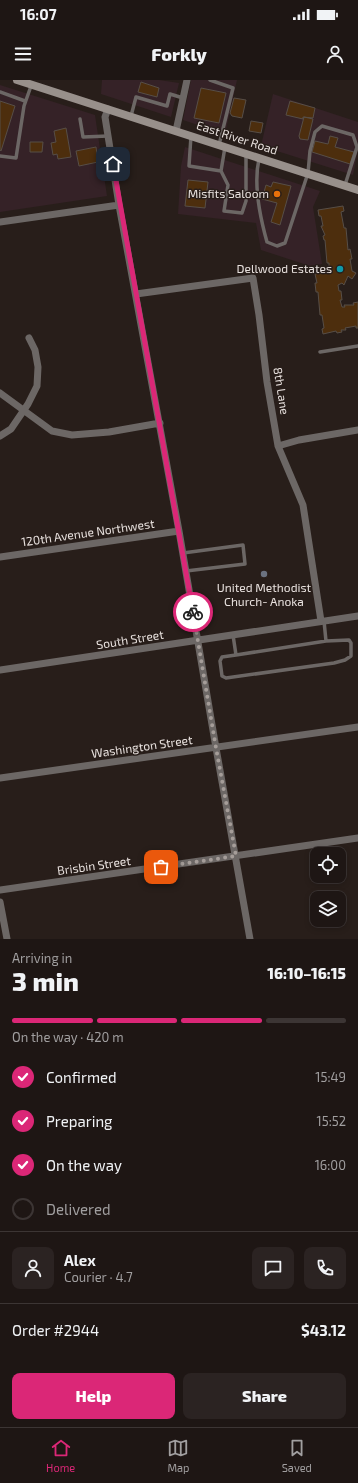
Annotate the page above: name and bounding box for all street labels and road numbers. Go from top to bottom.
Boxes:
street label: East River Road [195,117,280,157]
street label: 8th Lane [271,366,293,415]
street label: 120th Avenue Northwest [20,516,156,548]
street label: South Street [95,627,165,651]
street label: Washington Street [90,732,194,760]
street label: Brisbin Street [56,853,132,877]

